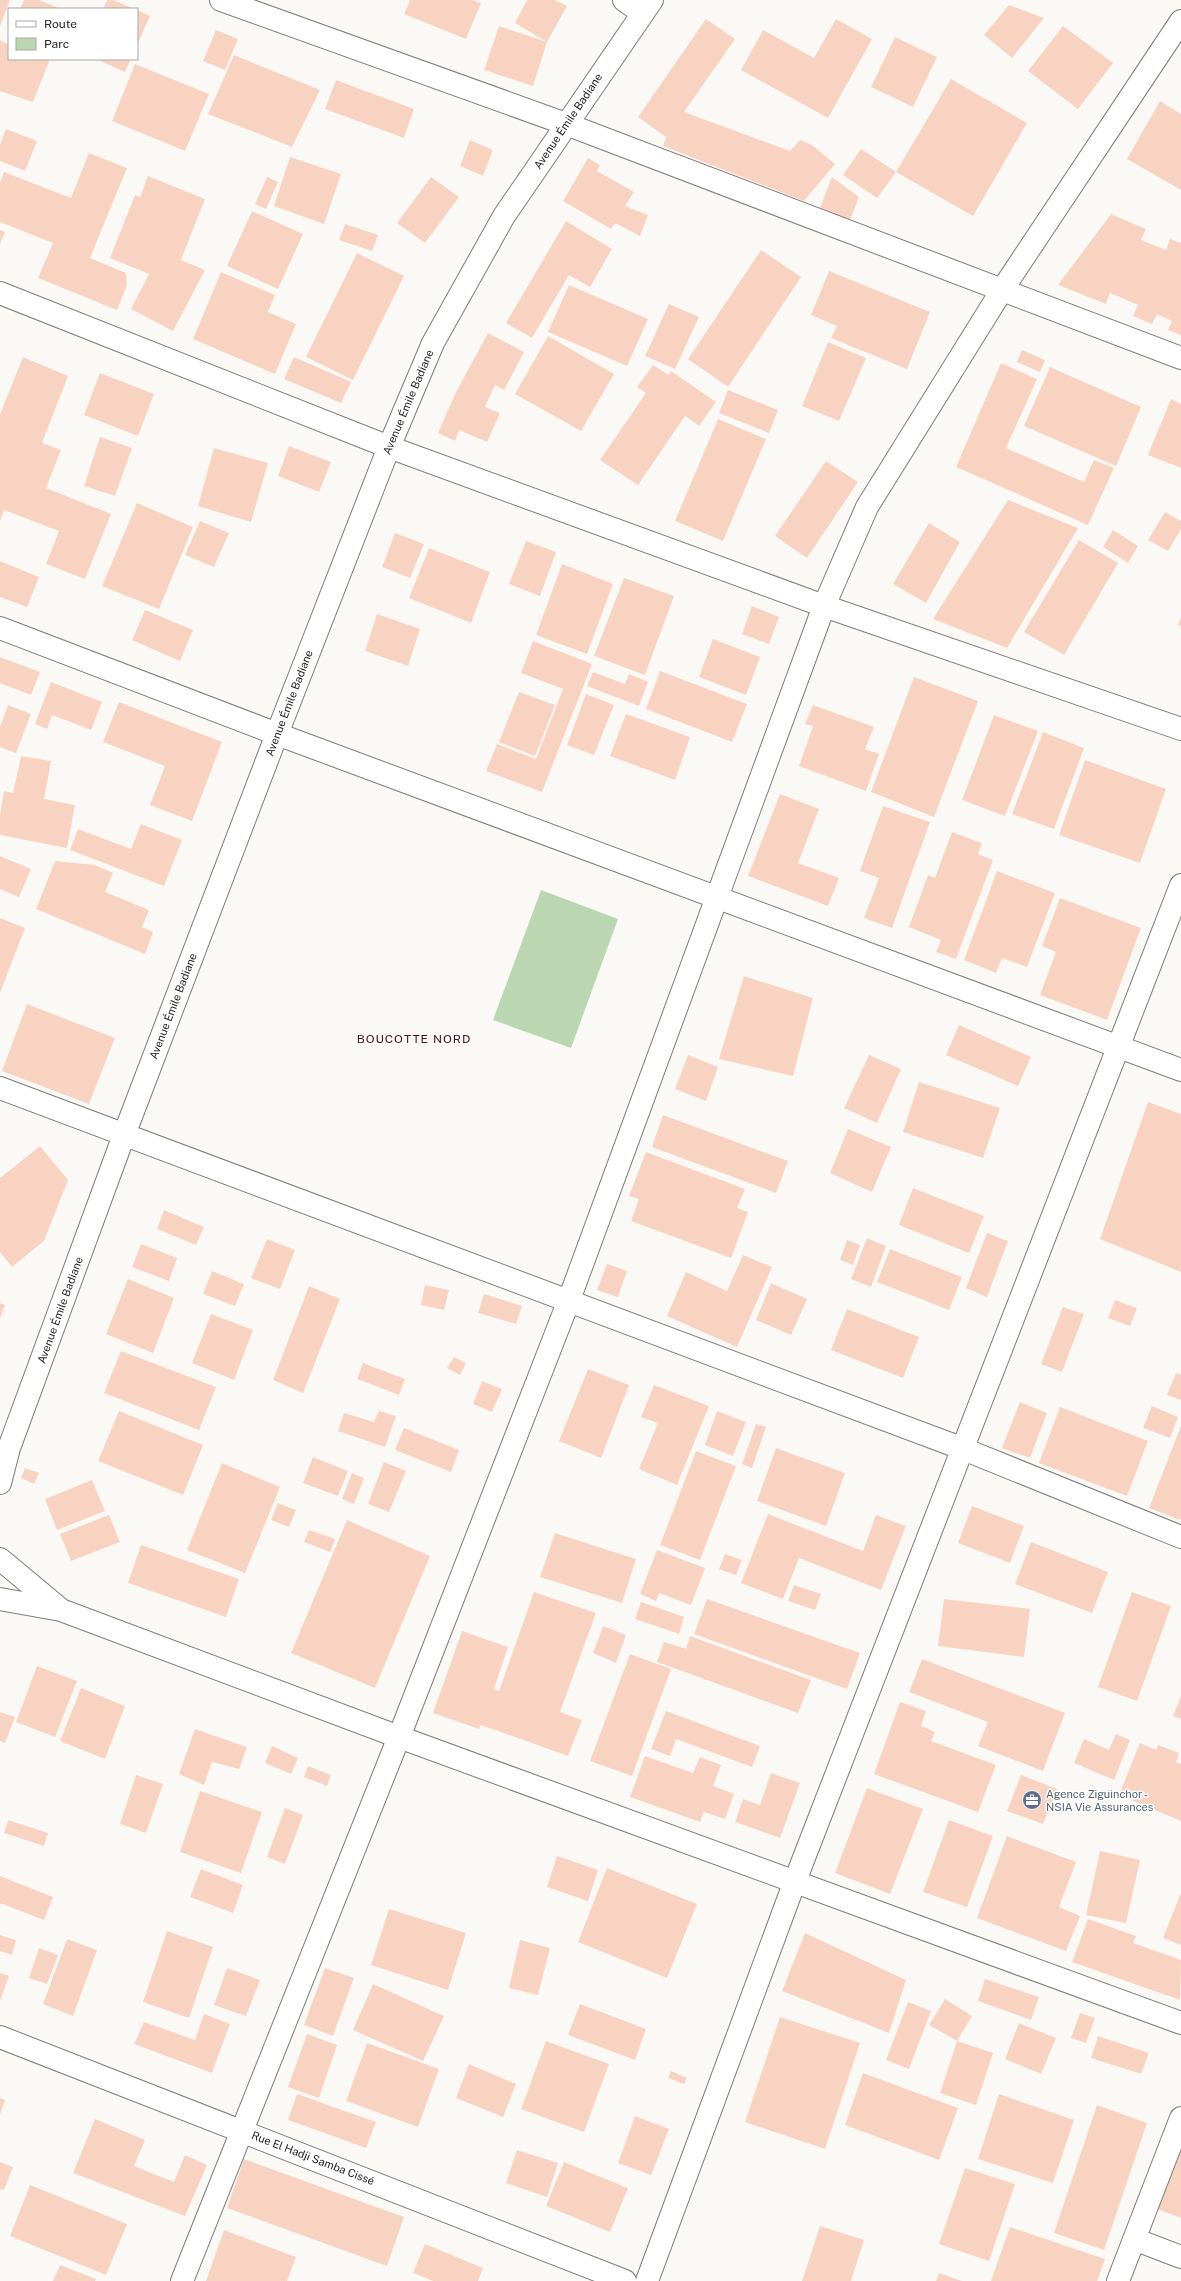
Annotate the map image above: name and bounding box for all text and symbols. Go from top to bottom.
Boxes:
legend [8,8,138,60]
text: Route [44,17,77,31]
text: Parc [44,37,69,51]
street label: Avenue Émile Badiane [531,70,604,171]
street label: Avenue Émile Badiane [380,347,436,456]
street label: Avenue Émile Badiane [262,648,315,758]
street label: Avenue Émile Badiane [146,951,199,1061]
district label: BOUCOTTE NORD [357,1032,471,1046]
street label: Avenue Émile Badiane [34,1255,85,1365]
place label: Agence Ziguinchor - NSIA Vie Assurances [1046,1788,1154,1813]
office icon: Agence Ziguinchor - NSIA Vie Assurances [1021,1789,1043,1811]
street label: Rue El Hadji Samba Cissé [250,2129,376,2187]

